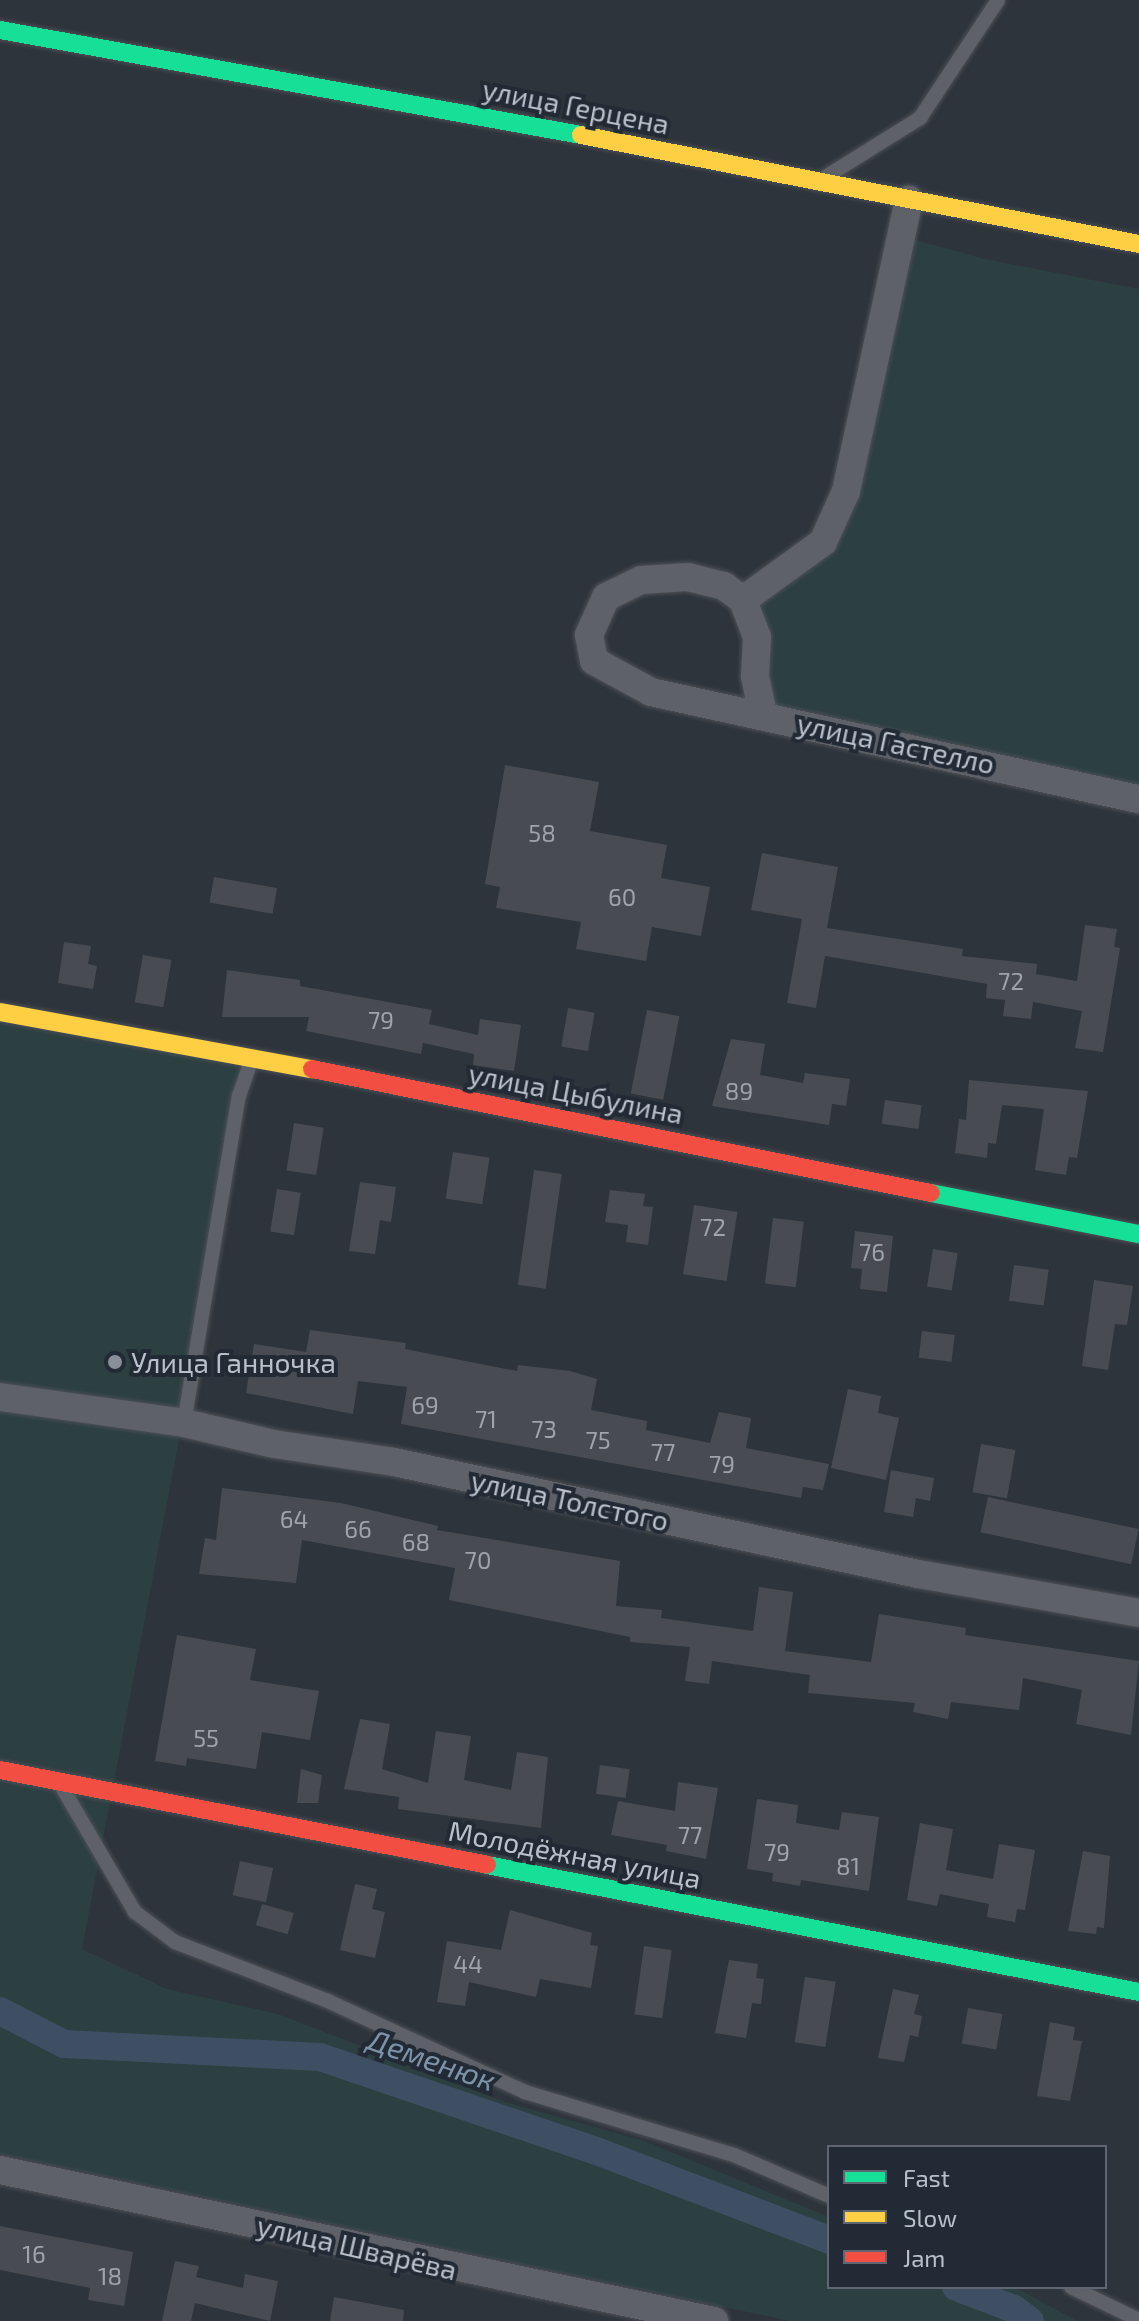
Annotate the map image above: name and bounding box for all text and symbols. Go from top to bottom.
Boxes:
street label: улица Герцена [480,71,672,141]
street label: улица Гастелло [794,706,998,780]
house number: 58 [528,819,556,847]
house number: 60 [608,883,636,911]
house number: 72 [998,967,1024,995]
house number: 79 [368,1006,394,1034]
street label: улица Цыбулина [466,1056,686,1130]
house number: 89 [725,1077,753,1105]
house number: 72 [700,1213,726,1241]
house number: 76 [859,1238,885,1266]
place label: Улица Ганночка [131,1345,336,1379]
marker: Улица Ганночка [106,1353,124,1371]
house number: 69 [411,1391,439,1419]
house number: 71 [475,1405,497,1433]
house number: 73 [531,1415,557,1443]
house number: 75 [585,1426,611,1454]
house number: 77 [651,1438,675,1466]
house number: 79 [709,1450,735,1478]
street label: улица Толстого [468,1463,672,1537]
house number: 64 [280,1505,308,1533]
house number: 66 [344,1515,372,1543]
house number: 68 [402,1528,430,1556]
house number: 70 [465,1546,491,1574]
house number: 55 [193,1724,219,1752]
street label: Молодёжная улица [446,1813,704,1895]
house number: 77 [678,1821,702,1849]
house number: 79 [764,1838,790,1866]
house number: 81 [836,1852,860,1880]
house number: 44 [453,1950,483,1978]
water label: Деменюк [364,2020,500,2098]
legend [827,2145,1107,2289]
text: Fast [903,2163,950,2192]
text: Slow [903,2203,957,2232]
street label: улица Шварёва [254,2208,460,2286]
house number: 16 [22,2240,46,2268]
text: Jam [903,2243,945,2272]
house number: 18 [98,2262,122,2290]

